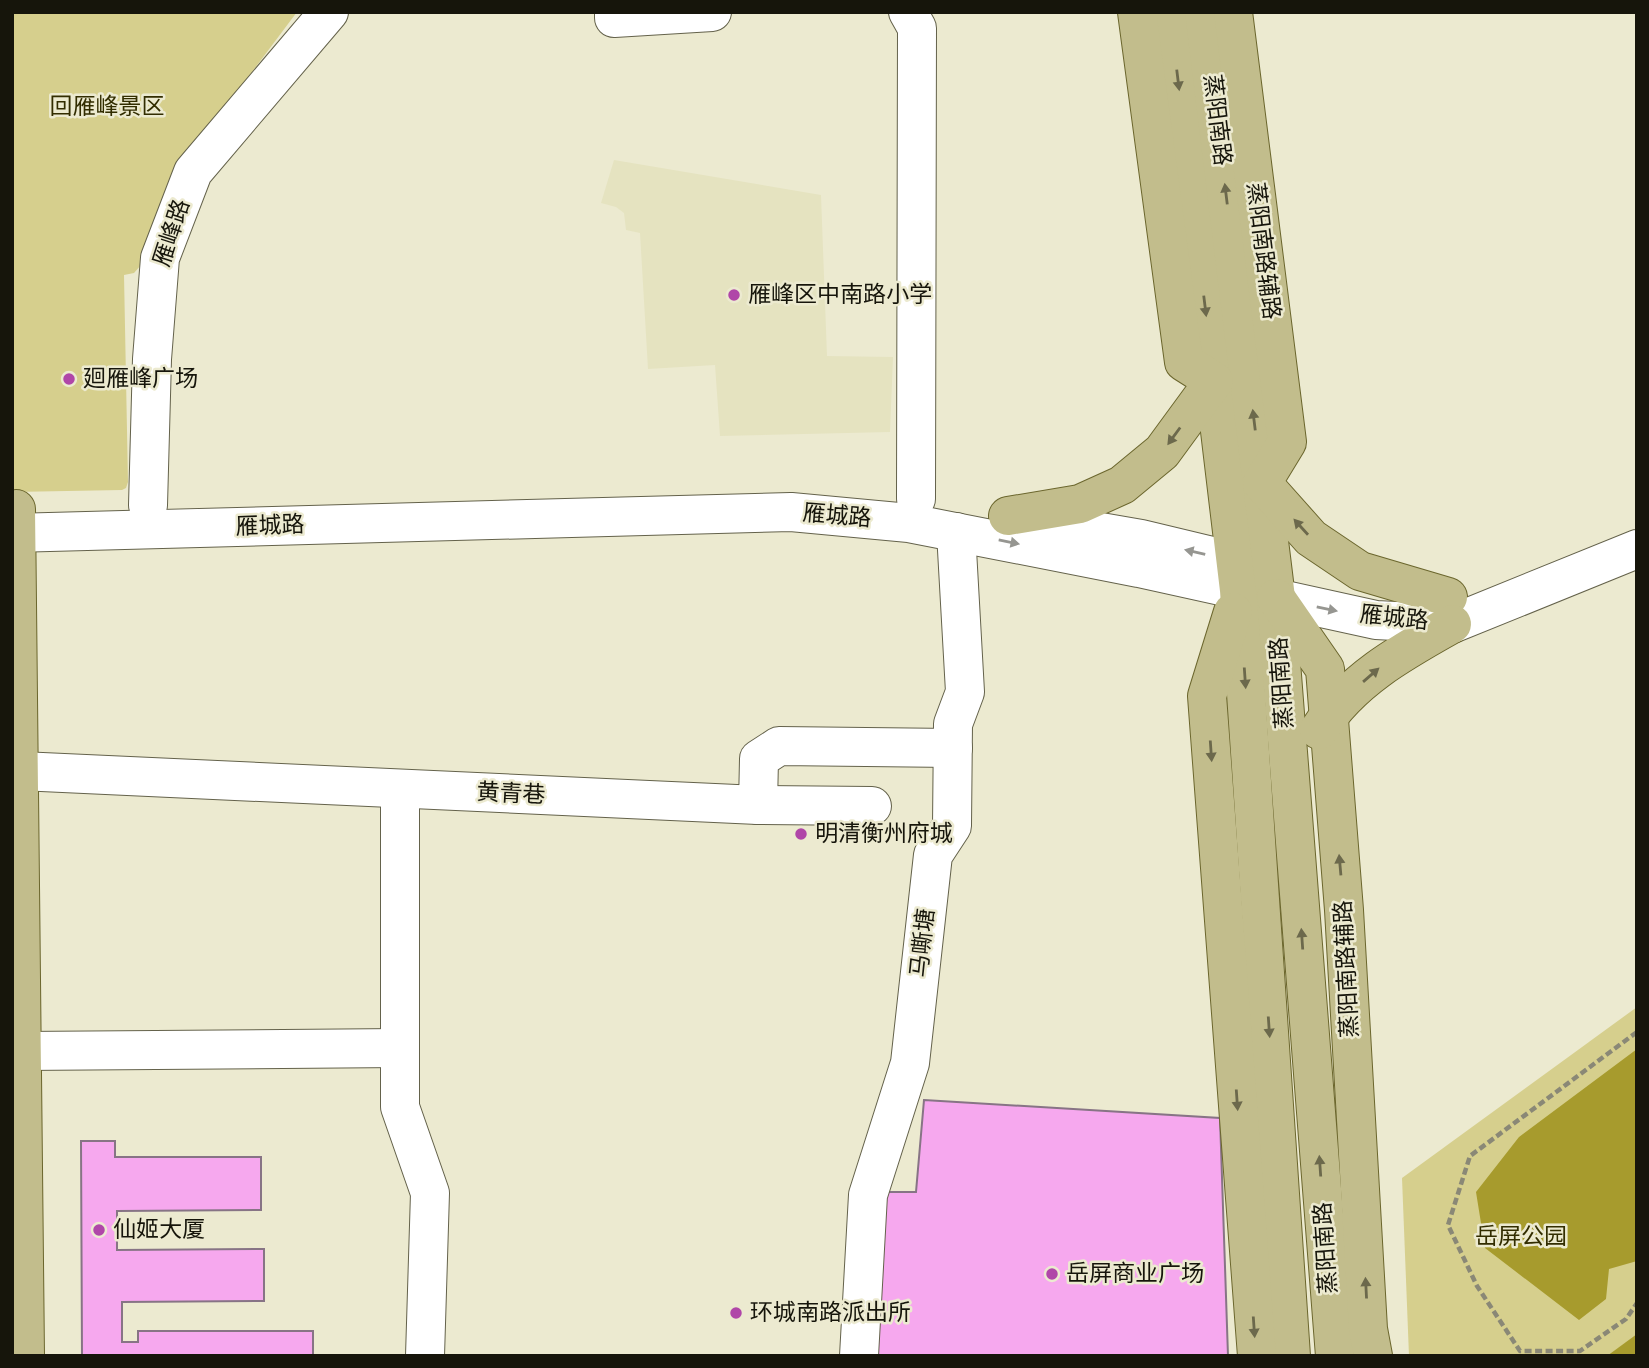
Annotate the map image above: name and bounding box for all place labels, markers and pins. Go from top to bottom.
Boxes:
place label: 雁峰区中南路小学 [748,281,932,309]
marker: 雁峰区中南路小学 [726,287,742,303]
place label: 廻雁峰广场 [83,365,198,393]
marker: 廻雁峰广场 [61,371,77,387]
place label: 明清衡州府城 [815,820,953,848]
marker: 明清衡州府城 [793,826,809,842]
place label: 仙姬大厦 [113,1216,205,1244]
marker: 仙姬大厦 [91,1222,107,1238]
place label: 岳屏商业广场 [1066,1260,1204,1288]
marker: 岳屏商业广场 [1044,1266,1060,1282]
place label: 环城南路派出所 [750,1299,911,1327]
marker: 环城南路派出所 [728,1305,744,1321]

